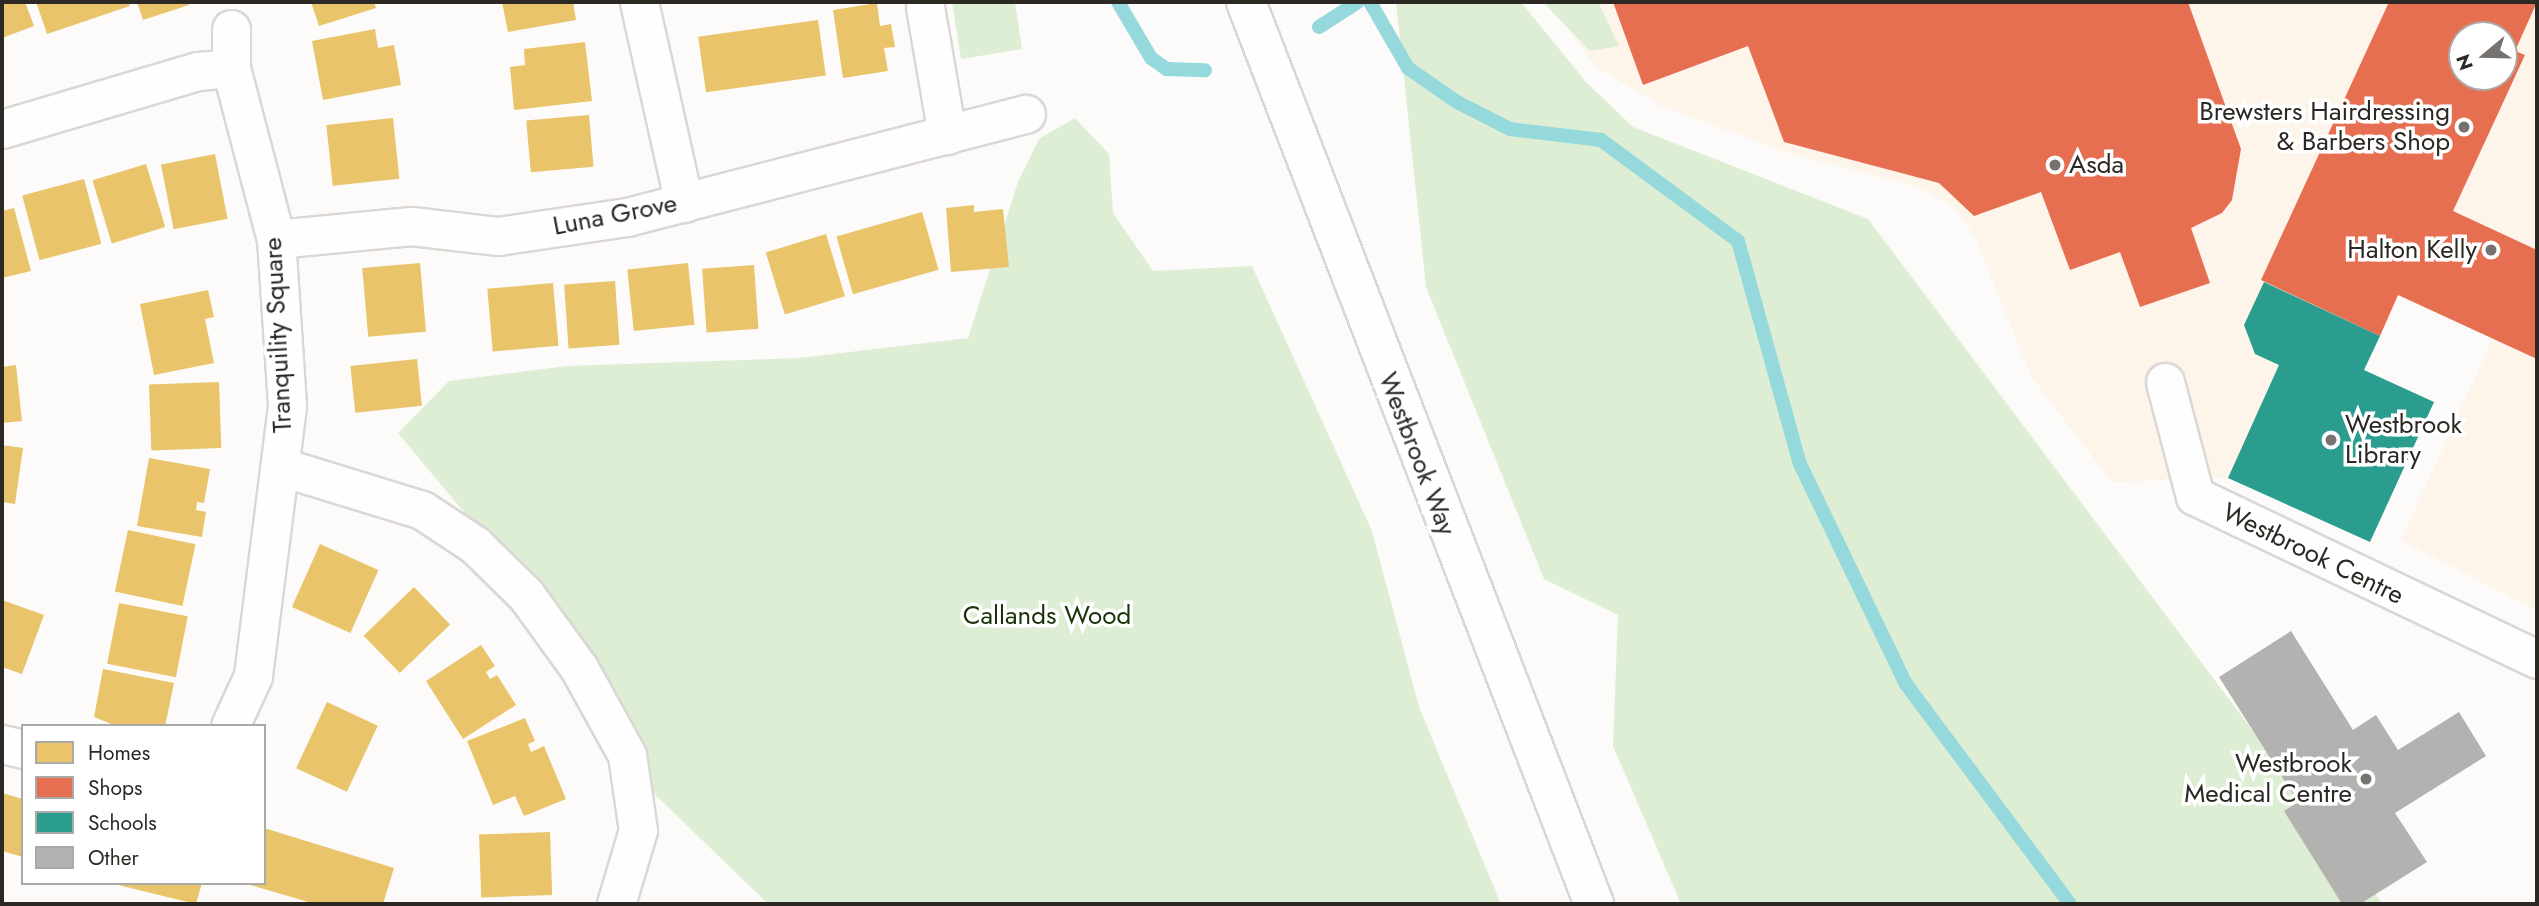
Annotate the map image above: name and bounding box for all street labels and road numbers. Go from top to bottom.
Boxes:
street label: Luna Grove [550,188,680,242]
street label: Tranquility Square [257,236,299,434]
street label: Westbrook Way [1372,368,1462,540]
street label: Westbrook Centre [2217,497,2409,611]

